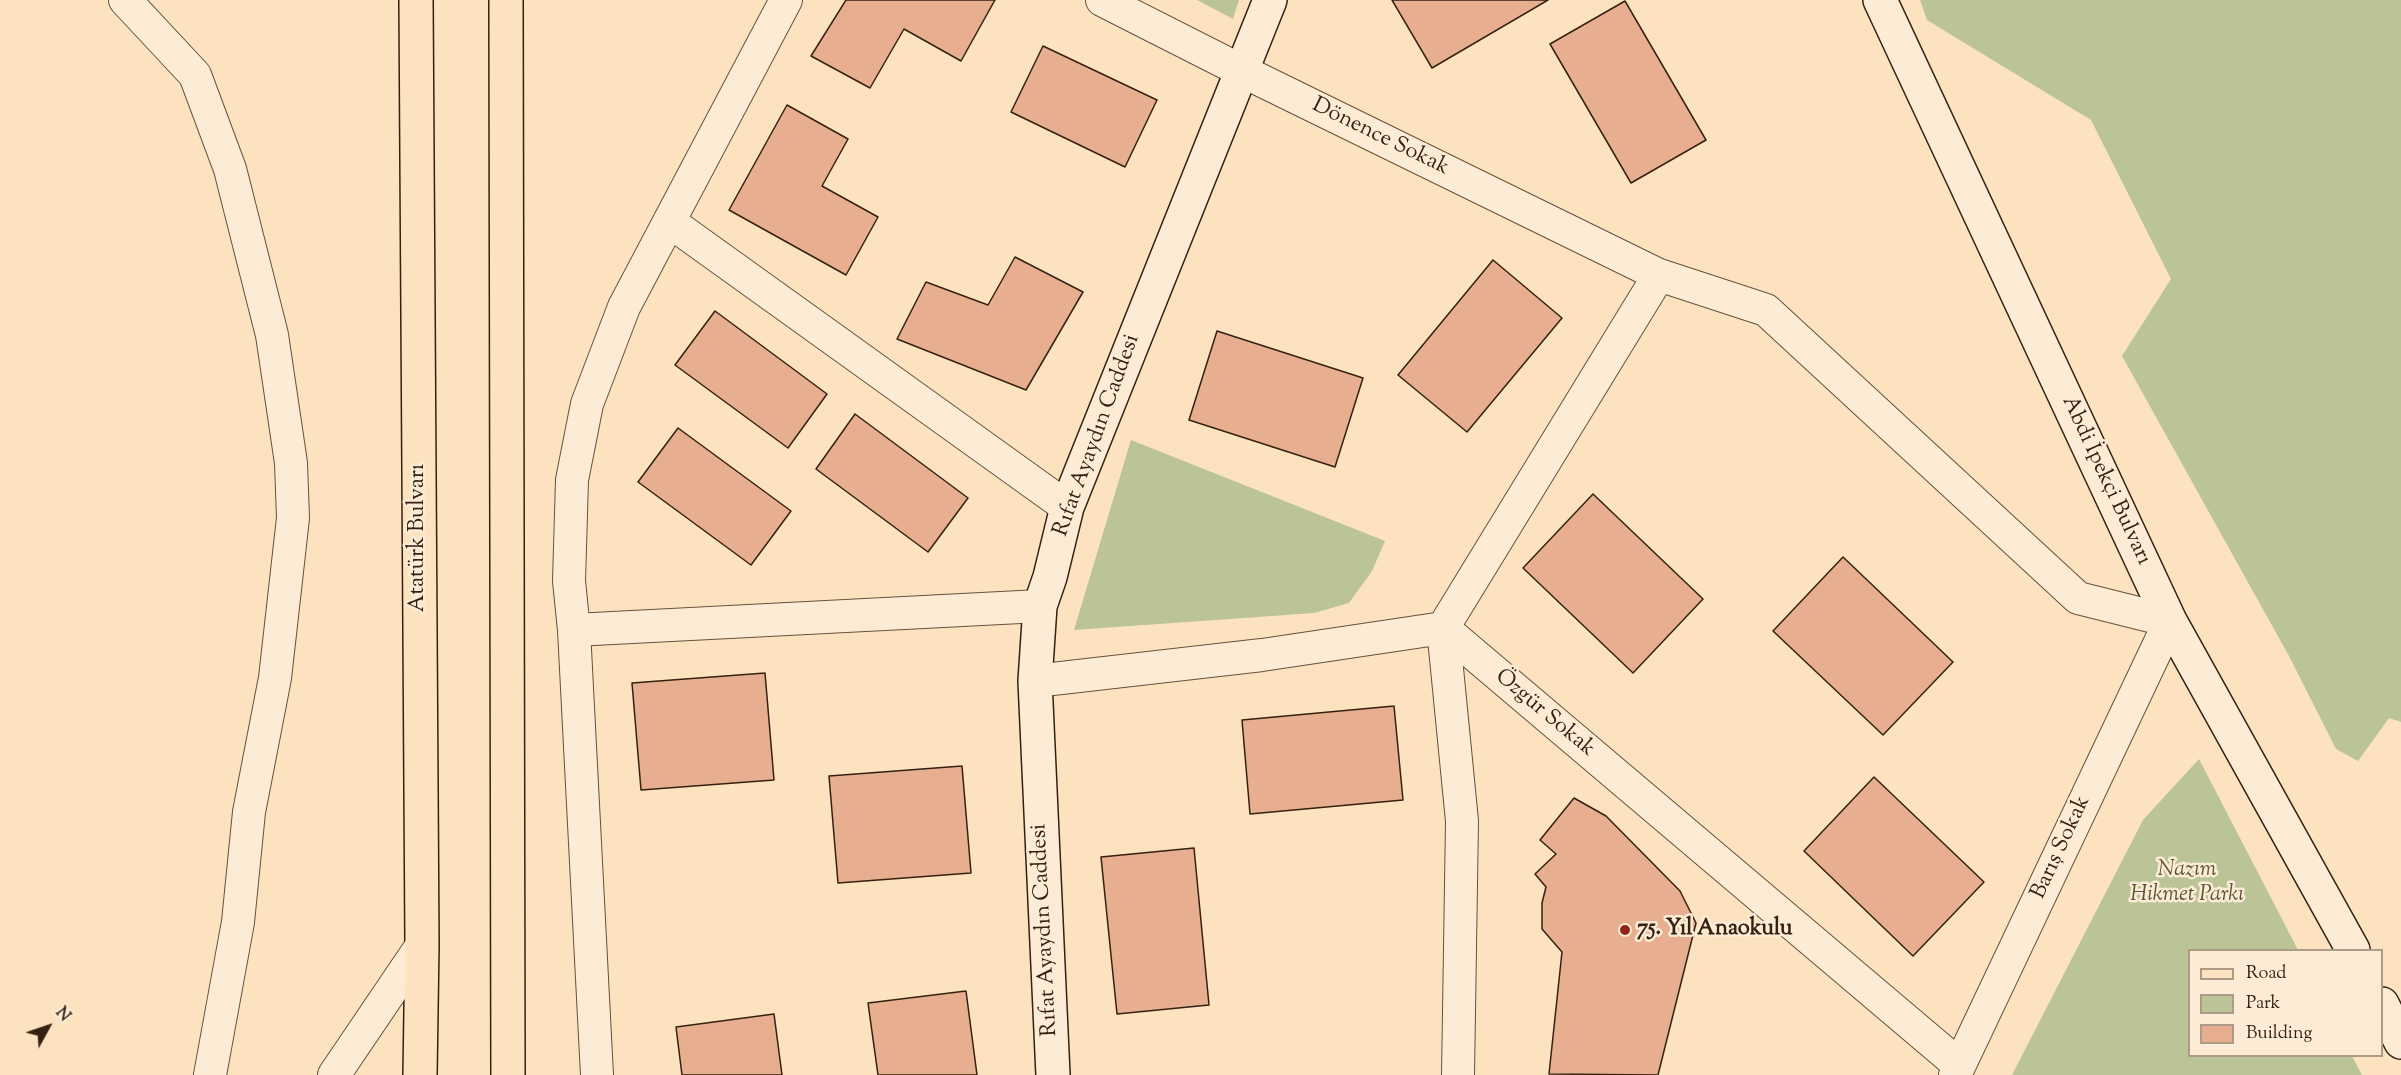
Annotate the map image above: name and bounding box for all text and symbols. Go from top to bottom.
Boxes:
street label: Dönence Sokak [1307,93,1453,183]
street label: Rıfat Ayaydın Caddesi [1049,331,1147,541]
street label: Abdi İpekçi Bulvarı [2054,392,2156,570]
street label: Atatürk Bulvarı [406,464,432,612]
street label: Özgür Sokak [1489,664,1599,764]
street label: Barış Sokak [2027,792,2097,904]
street label: Rıfat Ayaydın Caddesi [1027,823,1065,1037]
park label: Nazım Hikmet Parkı [2130,858,2244,909]
place label: 75. Yıl Anaokulu [1637,917,1792,943]
marker: 75. Yıl Anaokulu [1618,923,1632,937]
legend [2188,949,2383,1057]
text: Road [2246,961,2286,987]
text: Park [2246,991,2280,1017]
north arrow [18,997,78,1057]
text: N [49,1003,75,1027]
text: Building [2246,1021,2312,1047]

